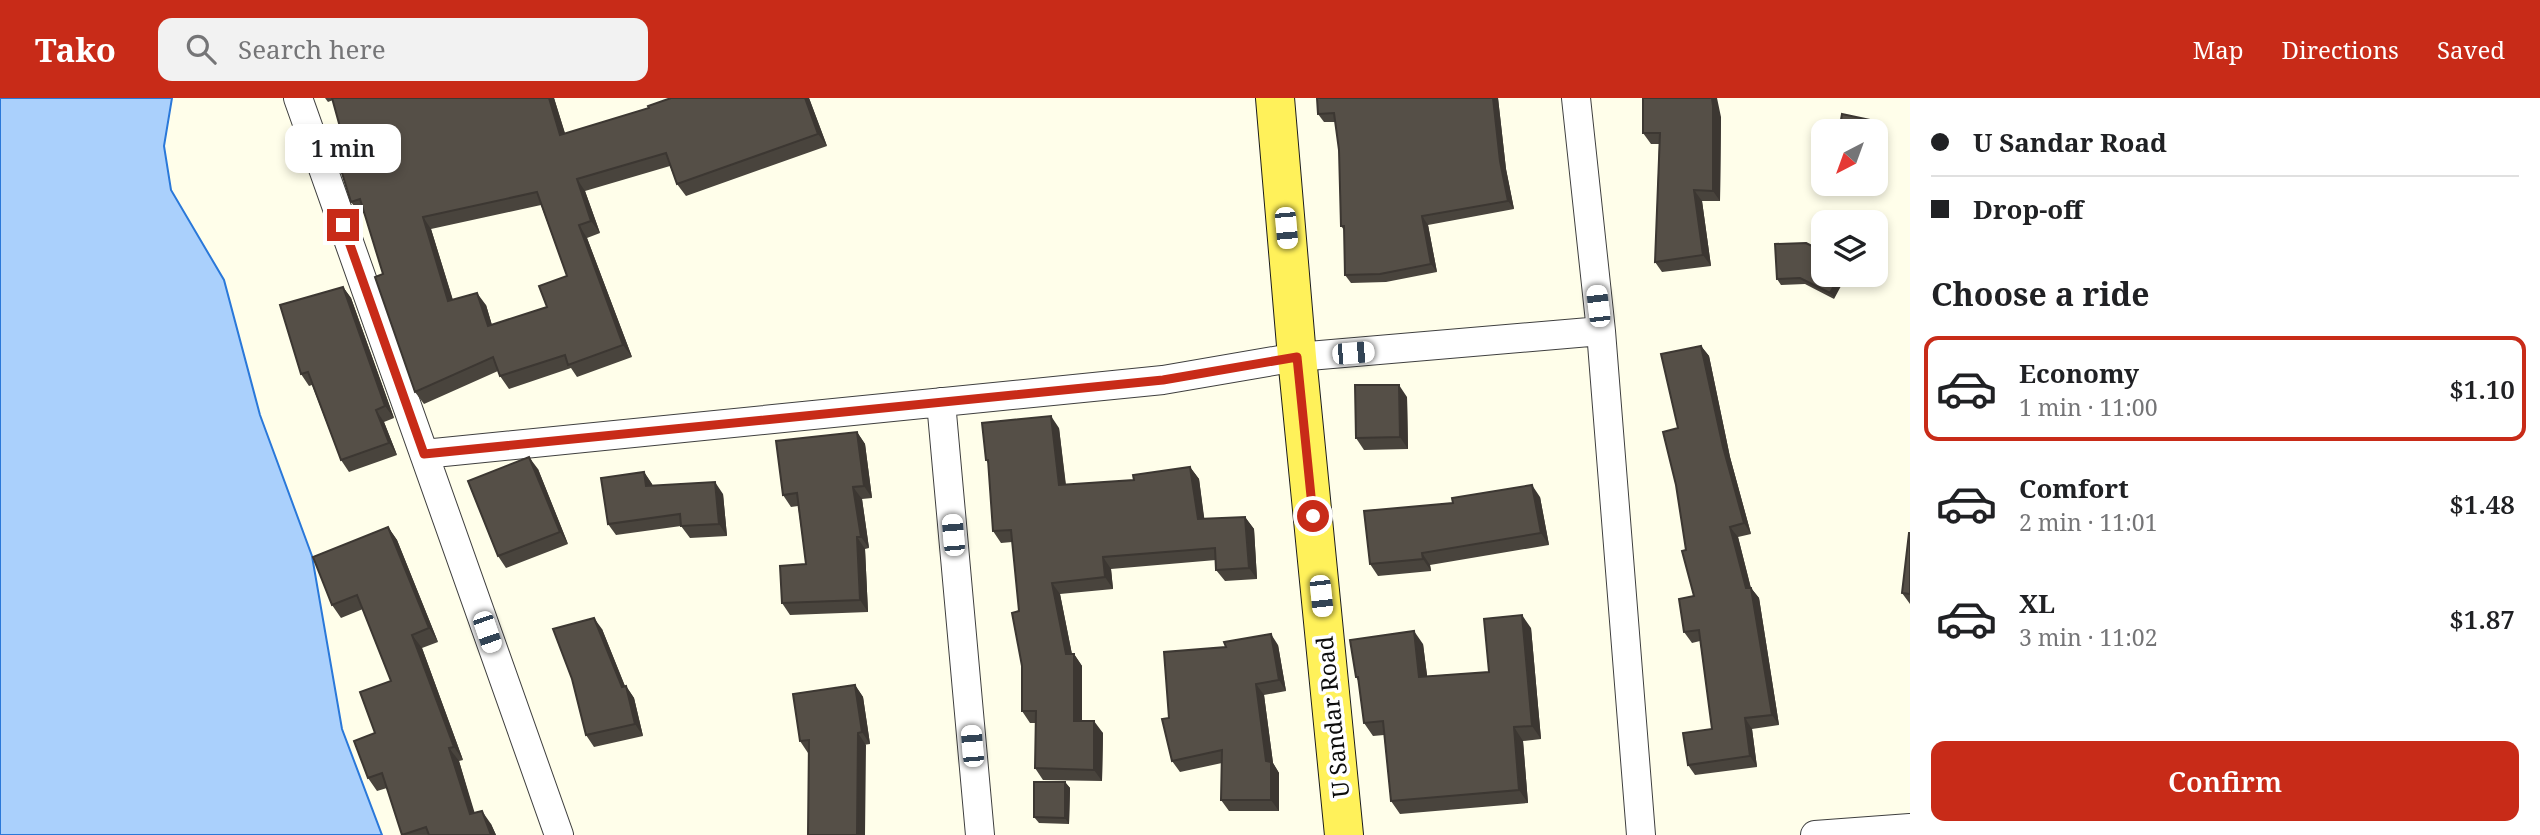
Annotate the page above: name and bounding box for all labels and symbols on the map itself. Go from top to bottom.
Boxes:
north arrow [1811,119,1888,196]
callout: 1 min [285,123,401,172]
car [1274,206,1299,250]
route end [327,209,359,241]
car [1586,284,1611,328]
car [1332,341,1375,365]
route start [1297,500,1329,532]
car [941,513,966,557]
car [1309,574,1334,618]
car [471,609,504,655]
street label: U Sandar Road [1308,635,1356,799]
car [960,724,985,768]

